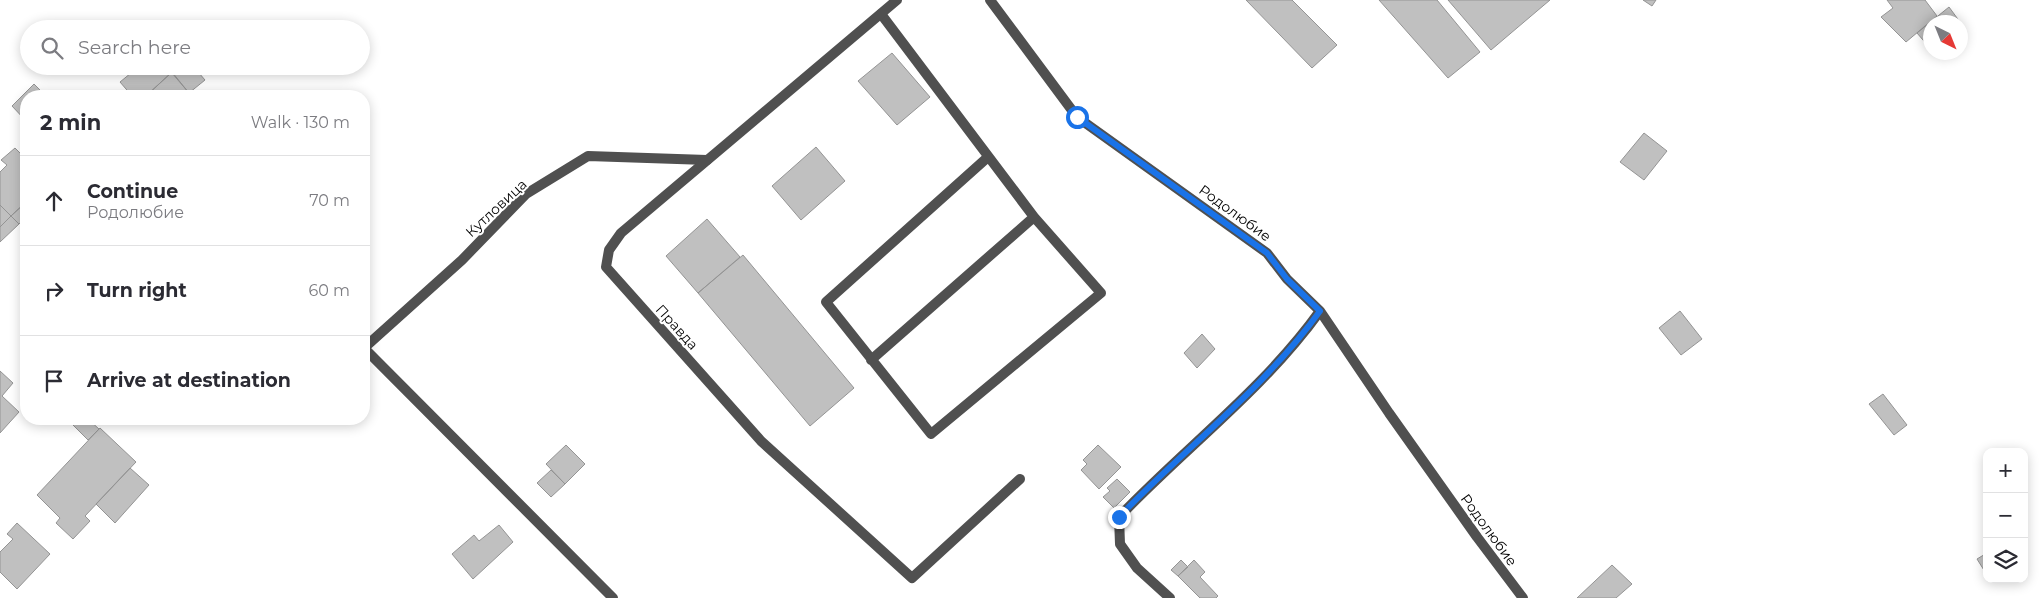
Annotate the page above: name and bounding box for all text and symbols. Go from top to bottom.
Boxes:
north arrow [1923,15,1968,60]
search box [20,20,370,75]
icon: search [38,34,66,62]
text: Search here [78,36,191,59]
route start [1066,106,1089,129]
text: 2 min [40,110,101,135]
text: Walk · 130 m [251,113,350,132]
street label: Кутловица [462,175,530,241]
text: Continue [87,180,178,203]
street label: Родолюбие [1195,181,1275,245]
icon: ahead [40,187,68,215]
text: 70 m [309,191,350,210]
text: Родолюбие [87,203,184,222]
icon: right [40,277,68,305]
text: Turn right [87,279,187,302]
text: 60 m [308,281,350,300]
street label: Правда [652,301,702,353]
icon: arrive [40,367,68,395]
text: Arrive at destination [87,369,291,392]
map controls [1983,448,2028,583]
button: + [1983,448,2028,493]
street label: Родолюбие [1457,490,1521,570]
button: − [1983,493,2028,538]
route end [1108,506,1131,529]
button: layers [1983,538,2028,583]

